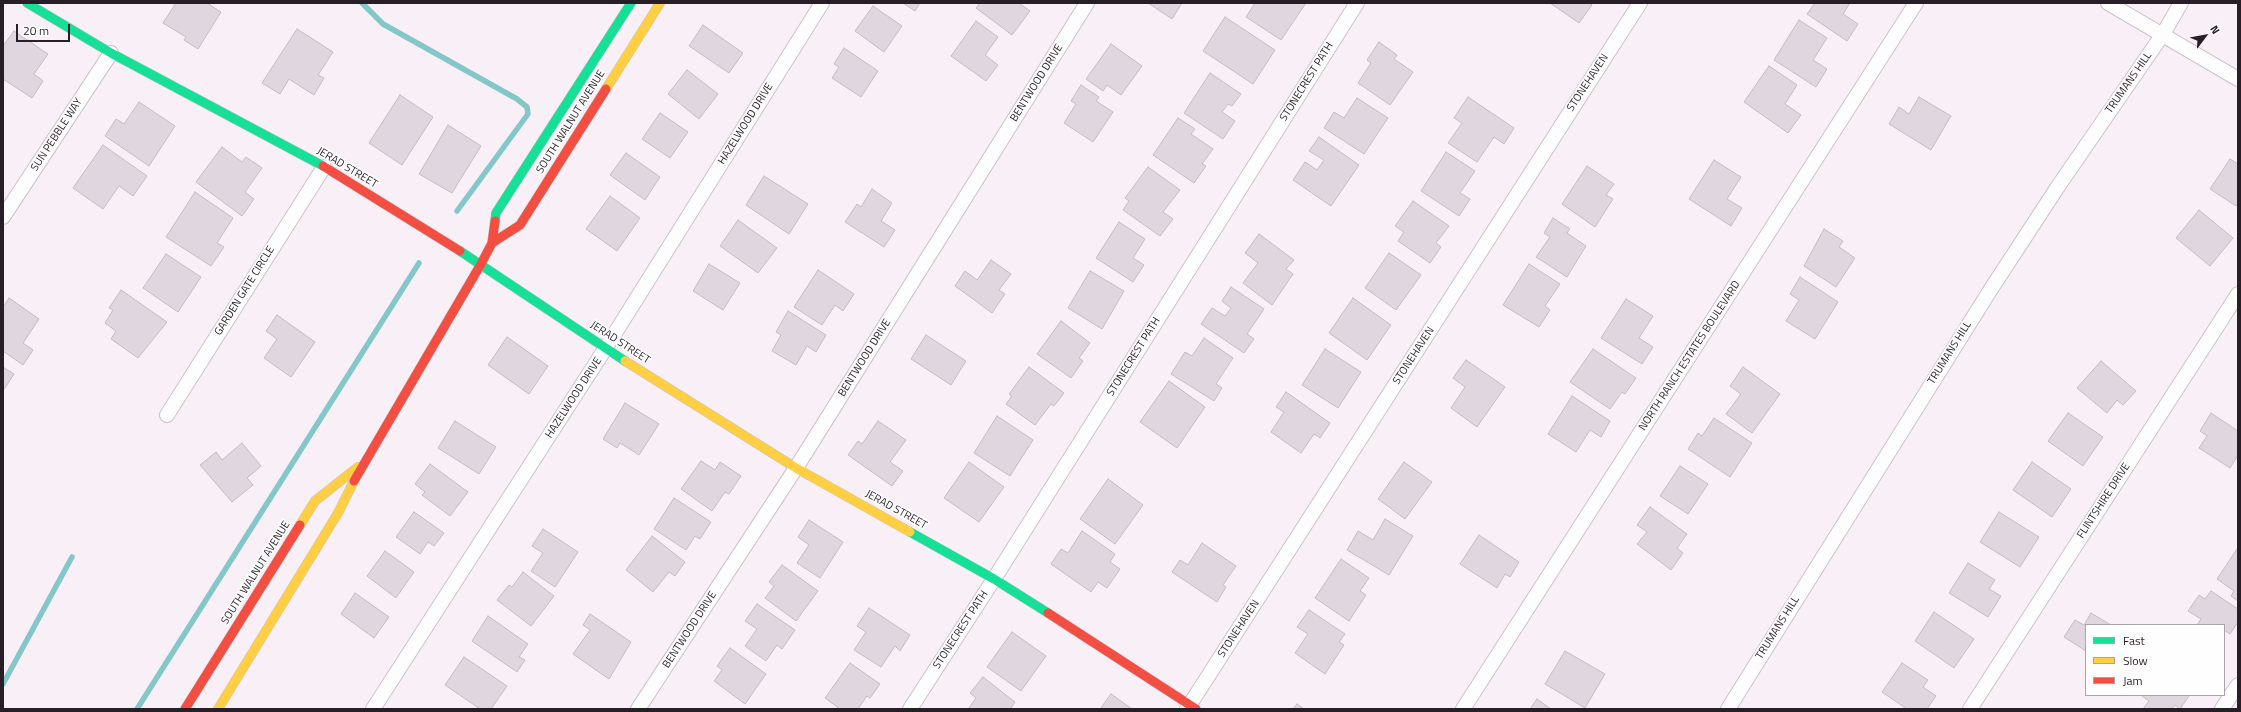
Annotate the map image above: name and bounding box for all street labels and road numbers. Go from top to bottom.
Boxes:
street label: STONECREST PATH [1277,40,1337,124]
street label: BENTWOOD DRIVE [1008,42,1066,124]
street label: TRUMANS HILL [2103,50,2155,116]
street label: STONEHAVEN [1565,52,1611,114]
street label: SOUTH WALNUT AVENUE [534,68,608,176]
street label: HAZELWOOD DRIVE [716,81,776,167]
street label: SUN PEBBLE WAY [29,96,85,174]
street label: JERAD STREET [314,145,380,191]
street label: GARDEN GATE CIRCLE [212,244,278,338]
street label: NORTH RANCH ESTATES BOULEVARD [1637,279,1743,433]
street label: STONECREST PATH [1104,315,1164,399]
street label: BENTWOOD DRIVE [836,317,894,399]
street label: JERAD STREET [588,319,652,367]
street label: TRUMANS HILL [1925,319,1975,387]
street label: STONEHAVEN [1391,325,1437,387]
street label: HAZELWOOD DRIVE [543,355,605,441]
street label: FLINTSHIRE DRIVE [2075,461,2133,541]
street label: JERAD STREET [863,488,929,532]
street label: SOUTH WALNUT AVENUE [219,519,293,627]
street label: STONECREST PATH [931,588,991,672]
street label: BENTWOOD DRIVE [660,589,720,671]
street label: TRUMANS HILL [1753,594,1803,662]
street label: STONEHAVEN [1216,598,1262,660]

